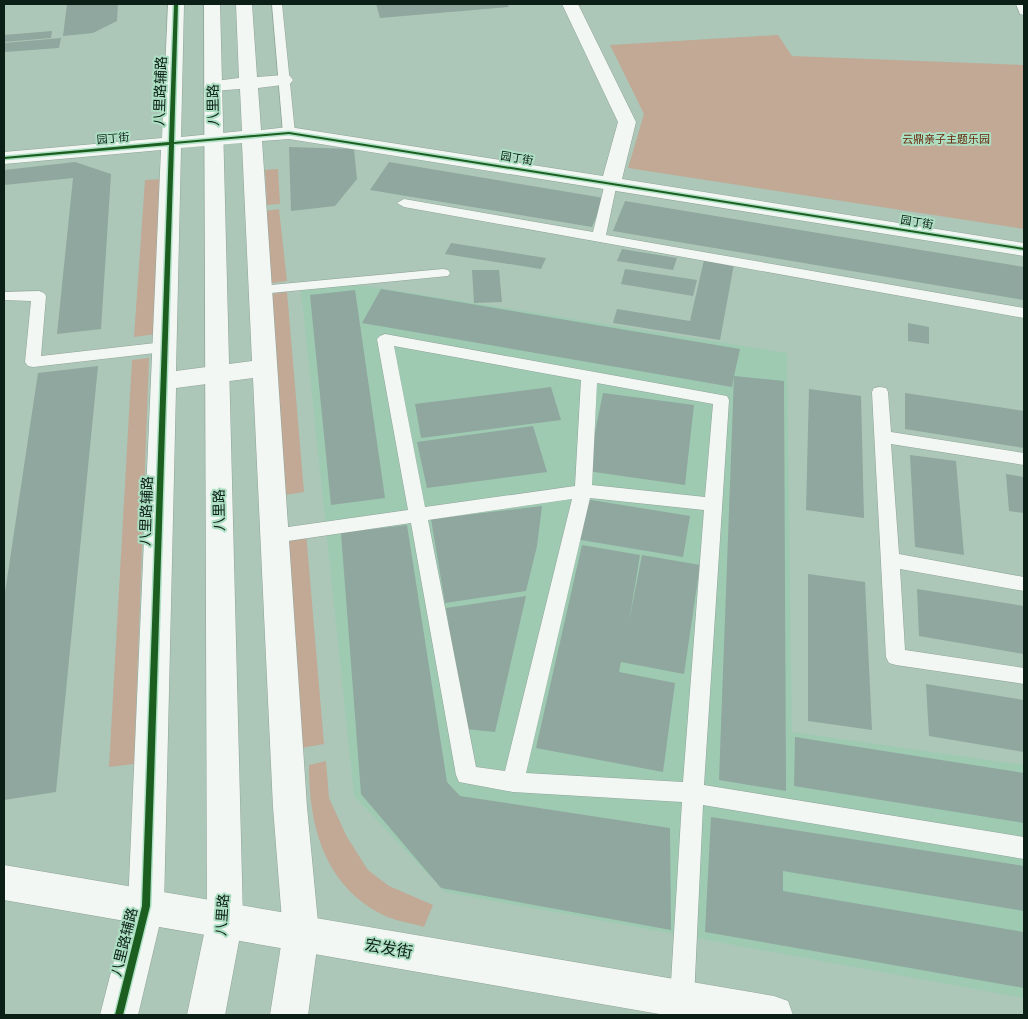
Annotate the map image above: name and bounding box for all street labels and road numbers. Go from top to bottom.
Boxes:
street label: 八里路辅路 [151,56,170,126]
street label: 八里路 [205,84,222,126]
street label: 园丁街 [96,131,130,146]
street label: 园丁街 [500,149,534,167]
street label: 园丁街 [900,213,934,231]
street label: 八里路辅路 [137,476,156,546]
street label: 八里路 [211,489,228,531]
street label: 八里路 [213,893,232,937]
street label: 八里路辅路 [108,906,141,978]
street label: 宏发街 [364,935,414,962]

